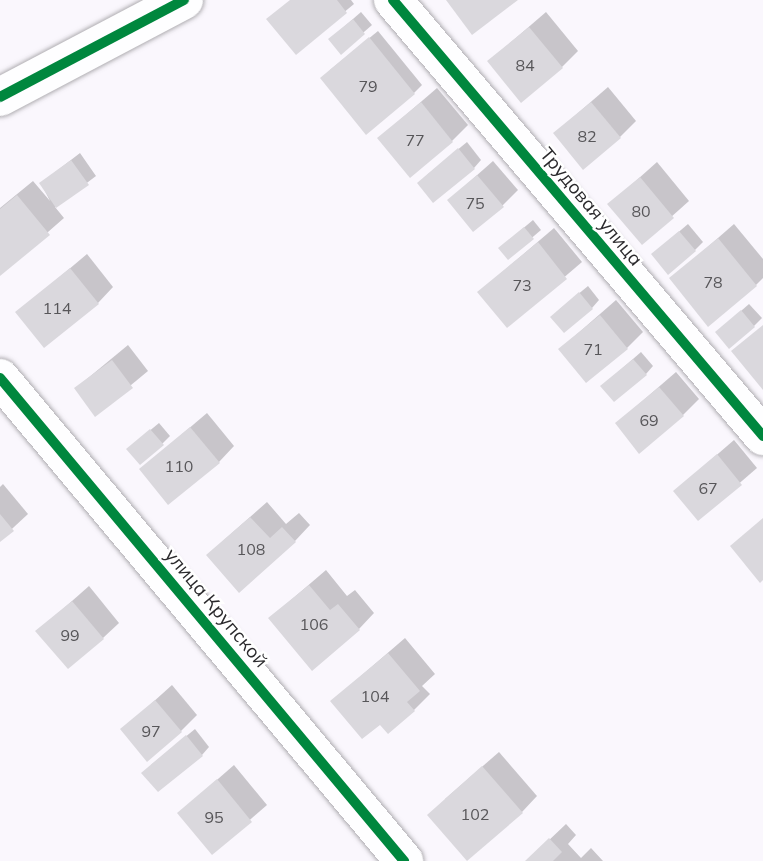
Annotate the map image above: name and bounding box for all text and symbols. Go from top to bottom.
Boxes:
house number: 84 [515,55,535,75]
house number: 79 [358,76,378,96]
house number: 82 [577,126,597,146]
house number: 77 [405,130,425,150]
street label: Трудовая улица [535,143,647,271]
house number: 75 [465,193,485,213]
house number: 80 [631,201,651,221]
house number: 78 [703,272,723,292]
house number: 73 [512,275,532,295]
house number: 114 [43,298,71,318]
house number: 71 [583,339,603,359]
house number: 69 [639,410,659,430]
house number: 110 [165,456,193,476]
house number: 67 [698,478,718,498]
house number: 108 [237,539,265,559]
street label: улица Крупской [160,544,272,672]
house number: 106 [300,614,328,634]
house number: 99 [60,625,80,645]
house number: 104 [361,686,389,706]
house number: 97 [141,721,161,741]
house number: 102 [461,804,489,824]
house number: 95 [204,807,224,827]

